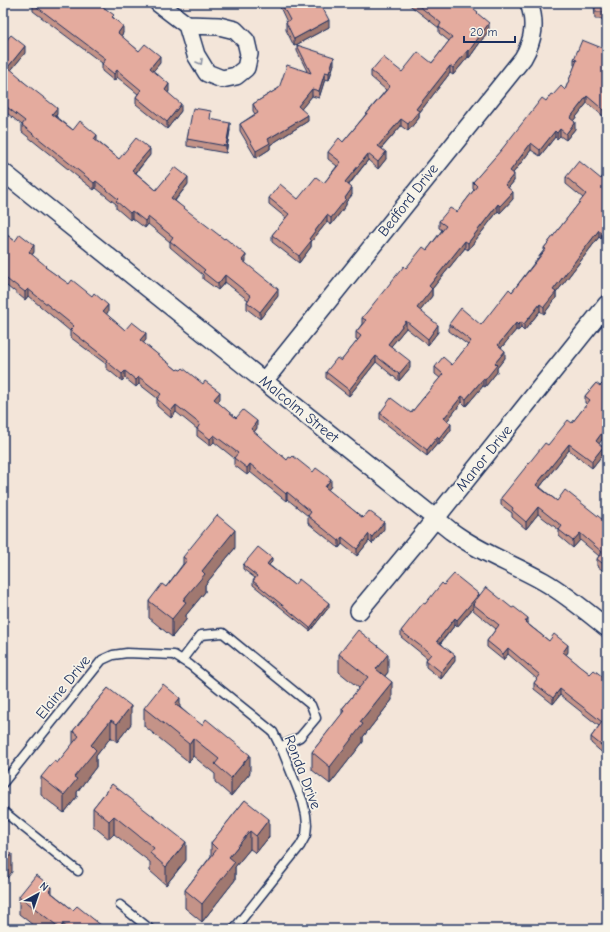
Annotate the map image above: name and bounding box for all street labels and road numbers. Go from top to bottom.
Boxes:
street label: Bedford Drive [374,160,442,240]
street label: Malcolm Street [256,371,343,447]
street label: Manor Drive [452,421,516,495]
street label: Elaine Drive [32,651,94,722]
street label: Ronda Drive [281,732,326,812]

